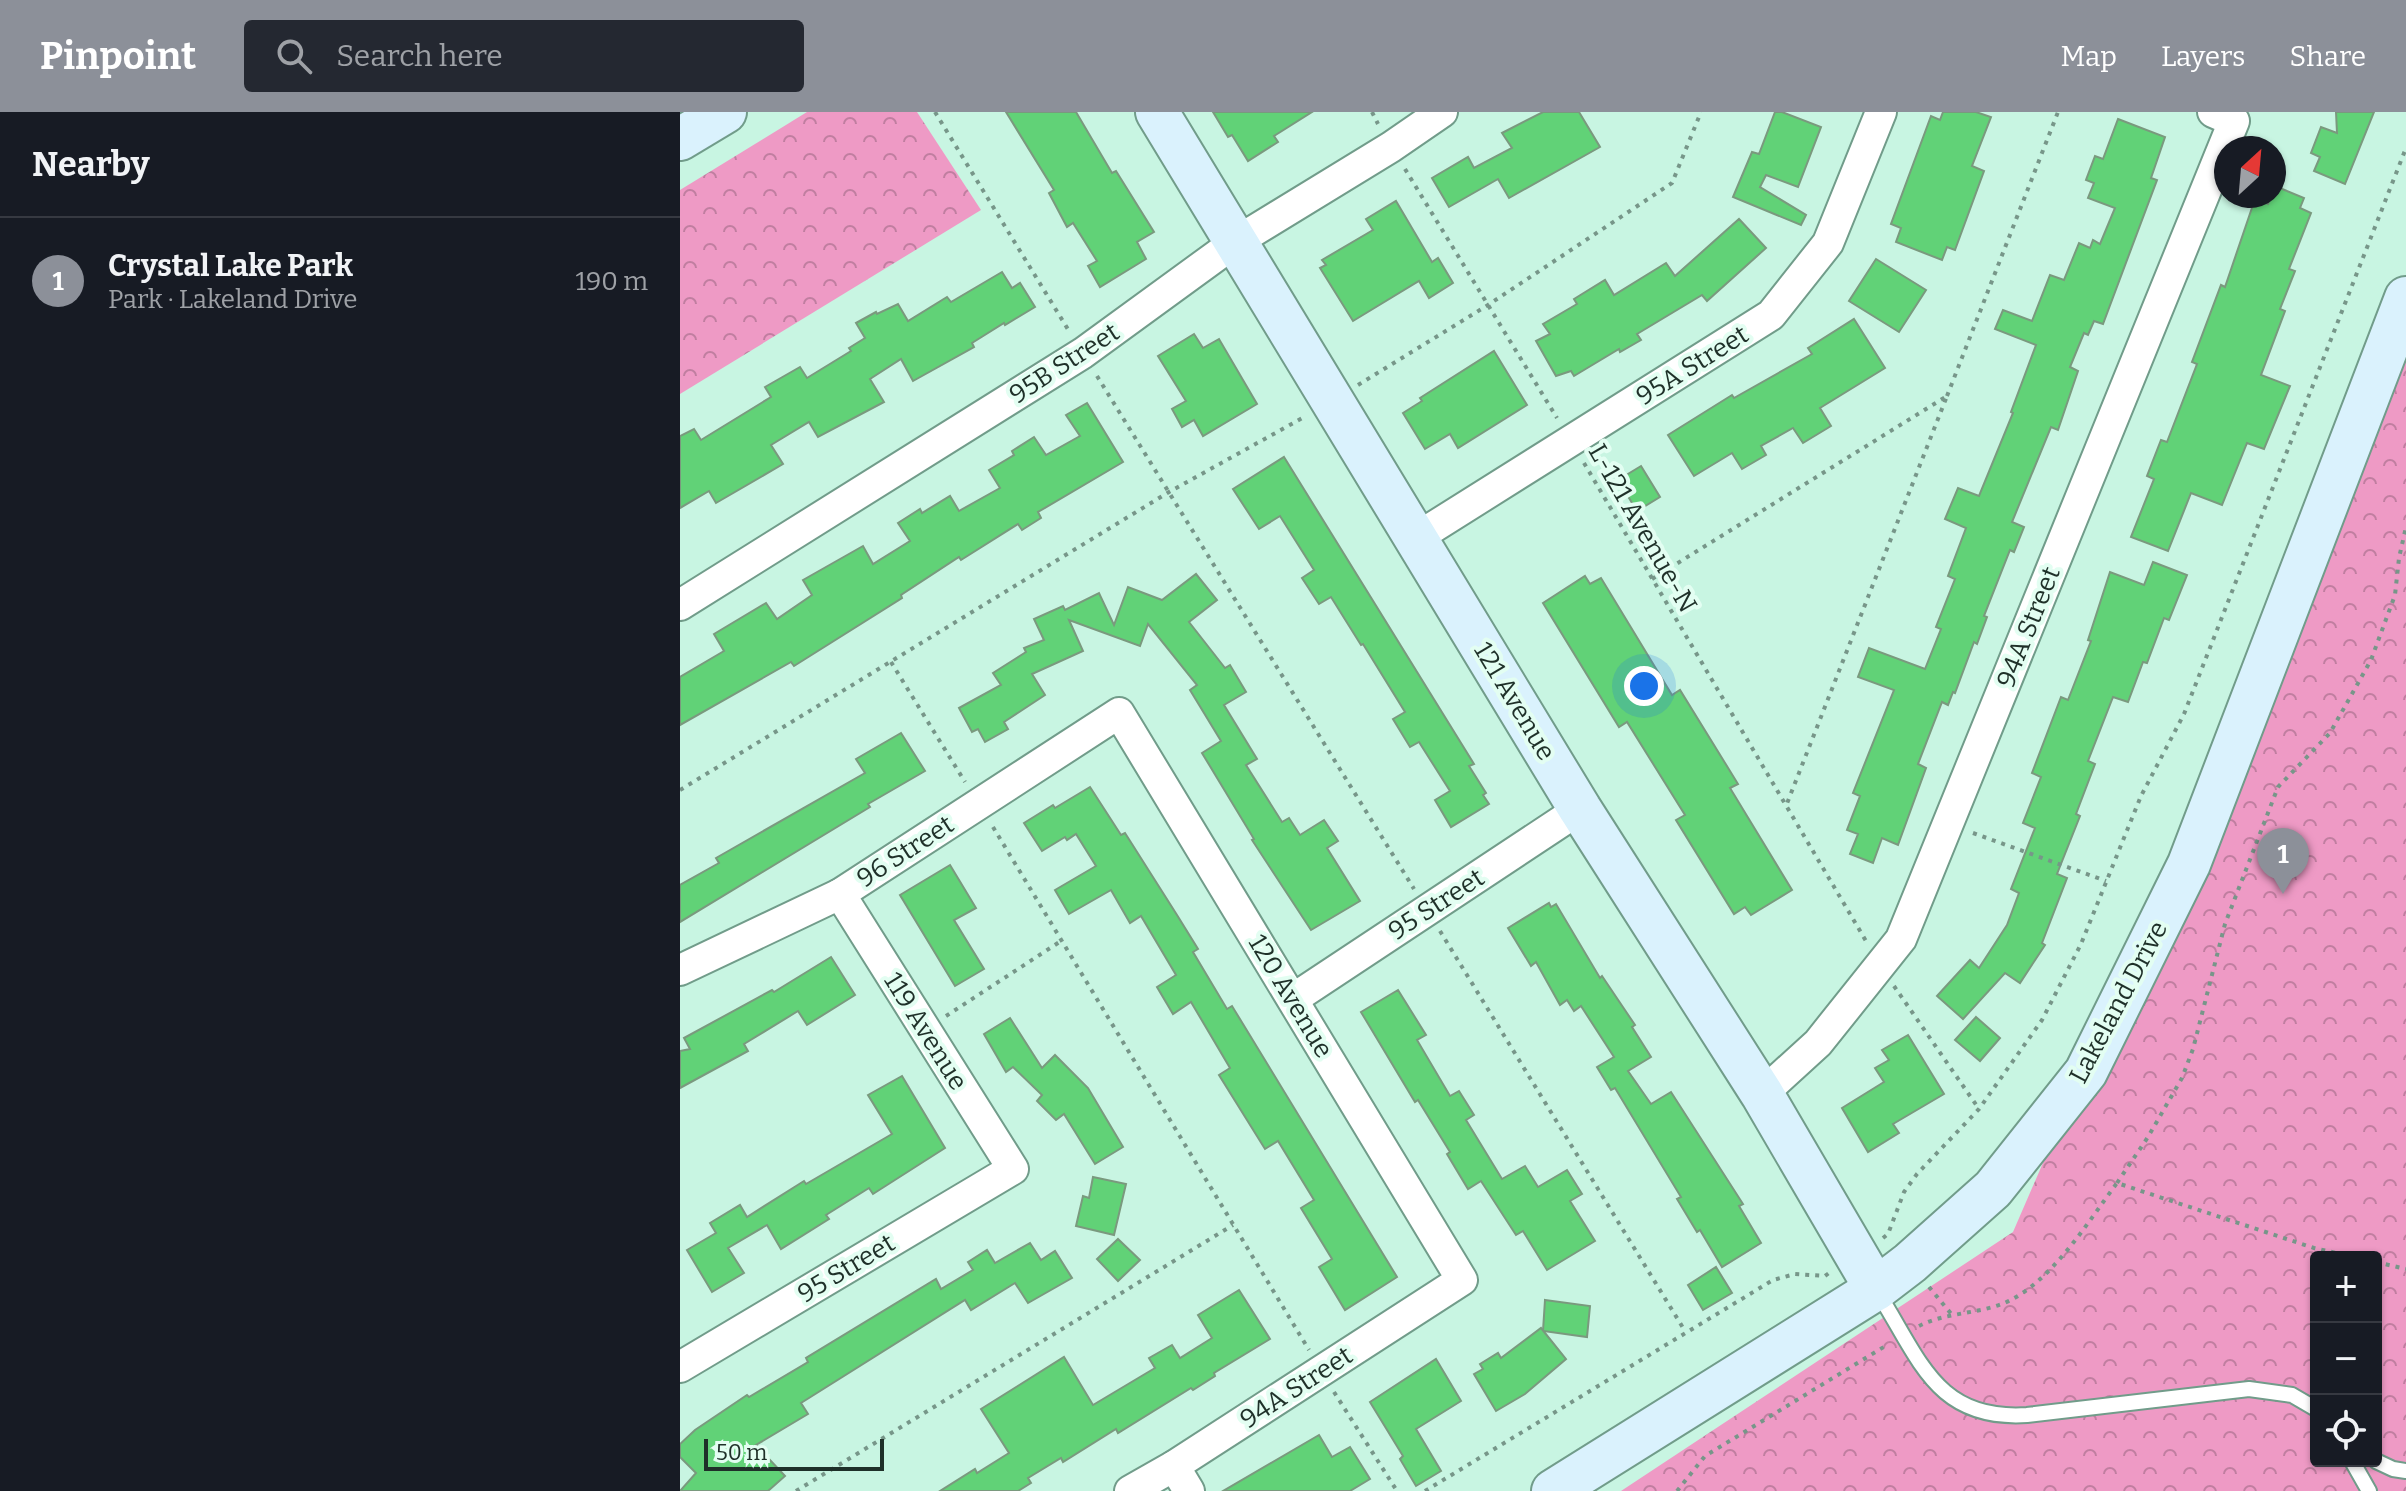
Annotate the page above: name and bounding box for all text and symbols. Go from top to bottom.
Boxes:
search box [244,20,804,92]
text: Pinpoint [40,33,196,79]
icon: search [272,34,316,78]
text: Search here [336,38,503,74]
text: Map [2060,40,2117,73]
text: Layers [2161,40,2245,73]
text: Share [2289,40,2366,73]
north arrow [2214,136,2286,208]
text: Nearby [32,144,150,185]
text: Crystal Lake Park [108,248,353,284]
text: 1 [52,266,64,297]
text: 190 m [576,266,648,297]
text: Park · Lakeland Drive [108,284,358,315]
street label: 95B Street [1004,316,1125,410]
street label: 95A Street [1631,319,1754,412]
street label: L-121 Avenue-N [1582,438,1703,618]
street label: 94A Street [1990,562,2067,692]
street label: 121 Avenue [1467,637,1562,766]
your location [1624,666,1664,706]
street label: 96 Street [851,808,960,894]
pin: 1 [2257,828,2309,894]
street label: 95 Street [1383,862,1490,947]
street label: Lakeland Drive [2063,916,2174,1088]
street label: 120 Avenue [1242,929,1339,1063]
street label: 119 Avenue [877,967,974,1096]
street label: 95 Street [792,1227,901,1309]
map controls [2310,1251,2382,1467]
button: + [2310,1251,2382,1323]
button: − [2310,1323,2382,1395]
street label: 94A Street [1234,1339,1359,1435]
button: locate [2310,1395,2382,1467]
scale bar [704,1435,884,1471]
text: 50 m [716,1439,767,1466]

